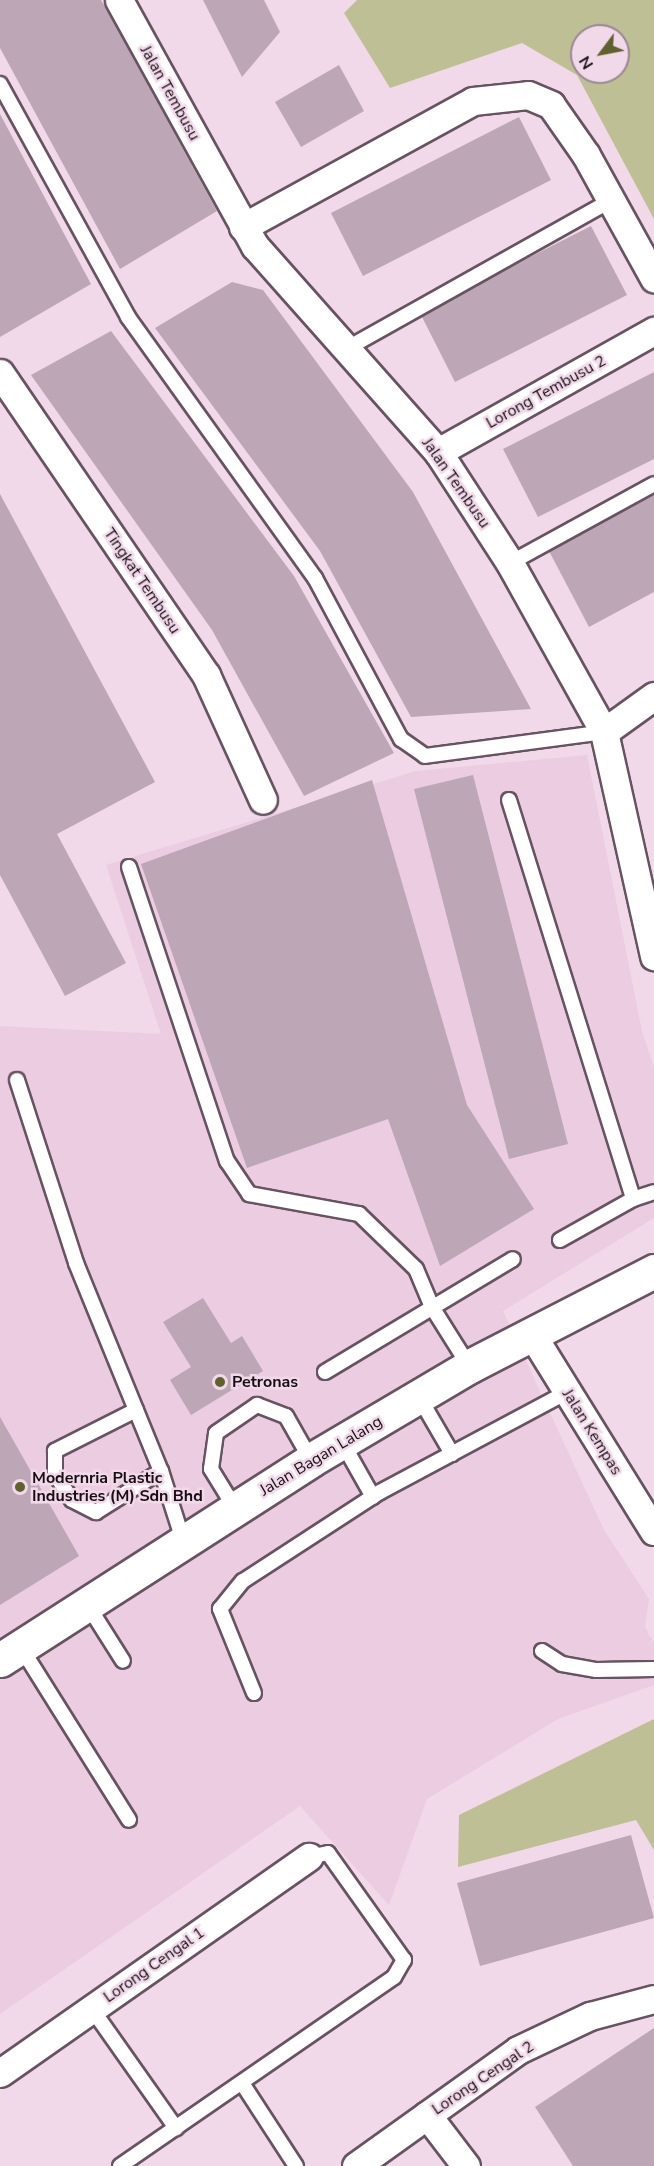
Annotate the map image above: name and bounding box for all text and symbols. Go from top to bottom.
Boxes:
north arrow [570,24,630,84]
street label: Jalan Tembusu [136,42,204,144]
text: N [574,52,599,73]
street label: Lorong Tembusu 2 [483,351,609,433]
street label: Jalan Tembusu [418,434,494,532]
street label: Tingkat Tembusu [100,524,184,638]
place label: Petronas [232,1372,298,1392]
marker: Petronas [213,1375,227,1389]
street label: Jalan Kempas [558,1386,626,1478]
street label: Jalan Bagan Lalang [256,1412,386,1500]
place label: Modernria Plastic Industries (M) Sdn Bhd [32,1468,203,1506]
marker: Modernria Plastic Industries (M) Sdn Bhd [13,1480,27,1494]
street label: Lorong Cengal 1 [100,1923,208,2007]
street label: Lorong Cengal 2 [428,2037,538,2119]

